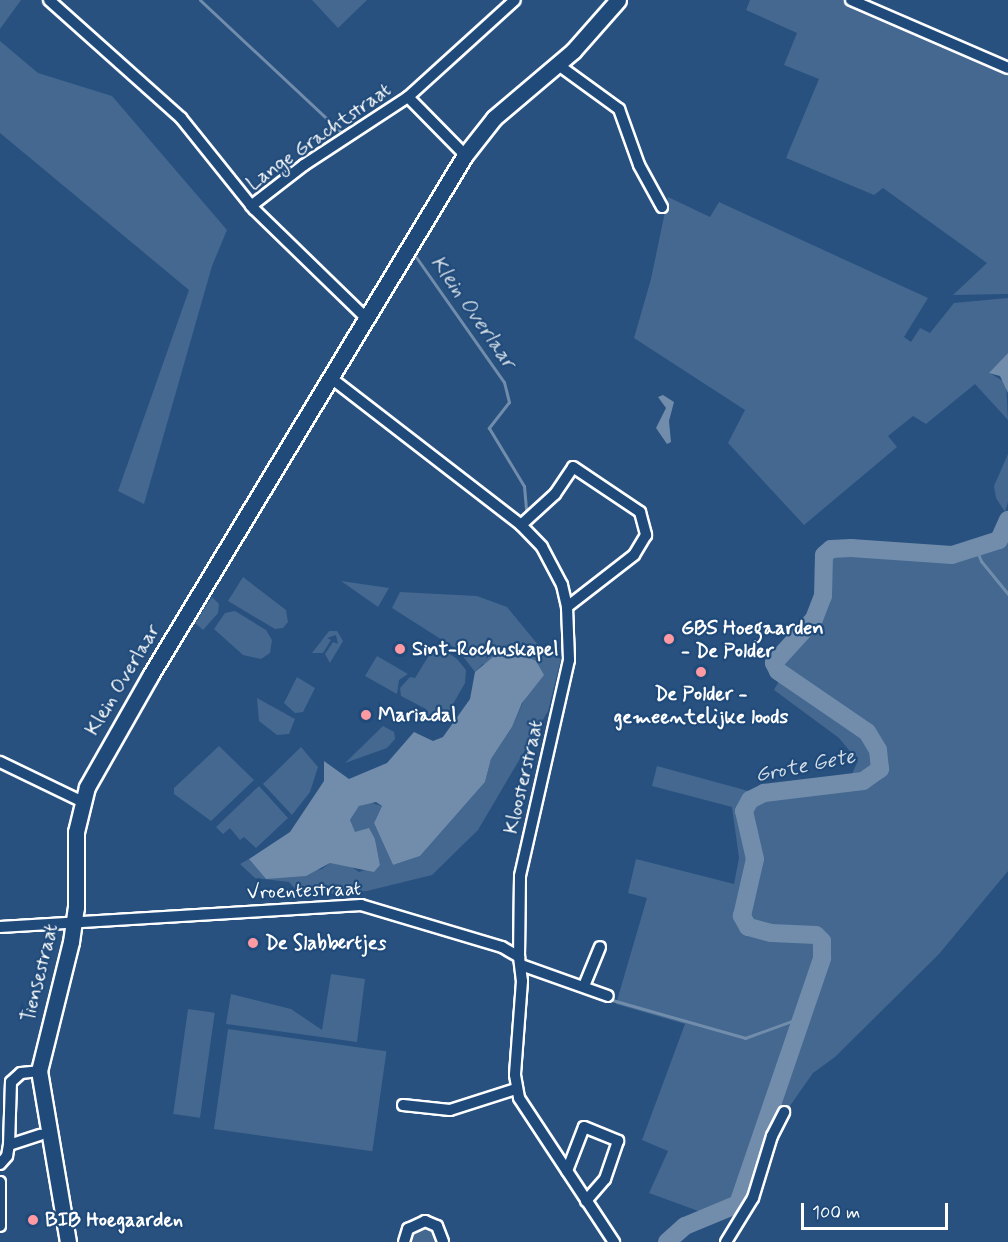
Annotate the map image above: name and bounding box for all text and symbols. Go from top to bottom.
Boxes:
street label: Lange Grachtstraat [242,78,396,196]
water label: Klein Overlaar [426,252,520,372]
place label: GBS Hoegaarden - De Polder [681,616,824,663]
street label: Klein Overlaar [81,621,165,739]
marker: GBS Hoegaarden - De Polder [662,632,676,646]
place label: Sint-Rochuskapel [412,637,558,661]
marker: Sint-Rochuskapel [393,642,407,656]
marker: De Polder - gemeentelijke loods [694,665,708,679]
place label: De Polder - gemeentelijke loods [613,682,789,729]
place label: Mariadal [378,703,456,727]
marker: Mariadal [359,708,373,722]
street label: Kloosterstraat [499,718,549,836]
water label: Grote Gete [754,744,856,788]
street label: Vroentestraat [246,877,362,905]
street label: Tiensestraat [16,921,64,1025]
place label: De Slabbertjes [265,931,390,955]
marker: De Slabbertjes [246,936,260,950]
scale bar [804,1191,951,1229]
text: 100 m [812,1201,860,1225]
place label: BIB Hoegaarden [45,1208,186,1232]
marker: BIB Hoegaarden [26,1213,40,1227]

